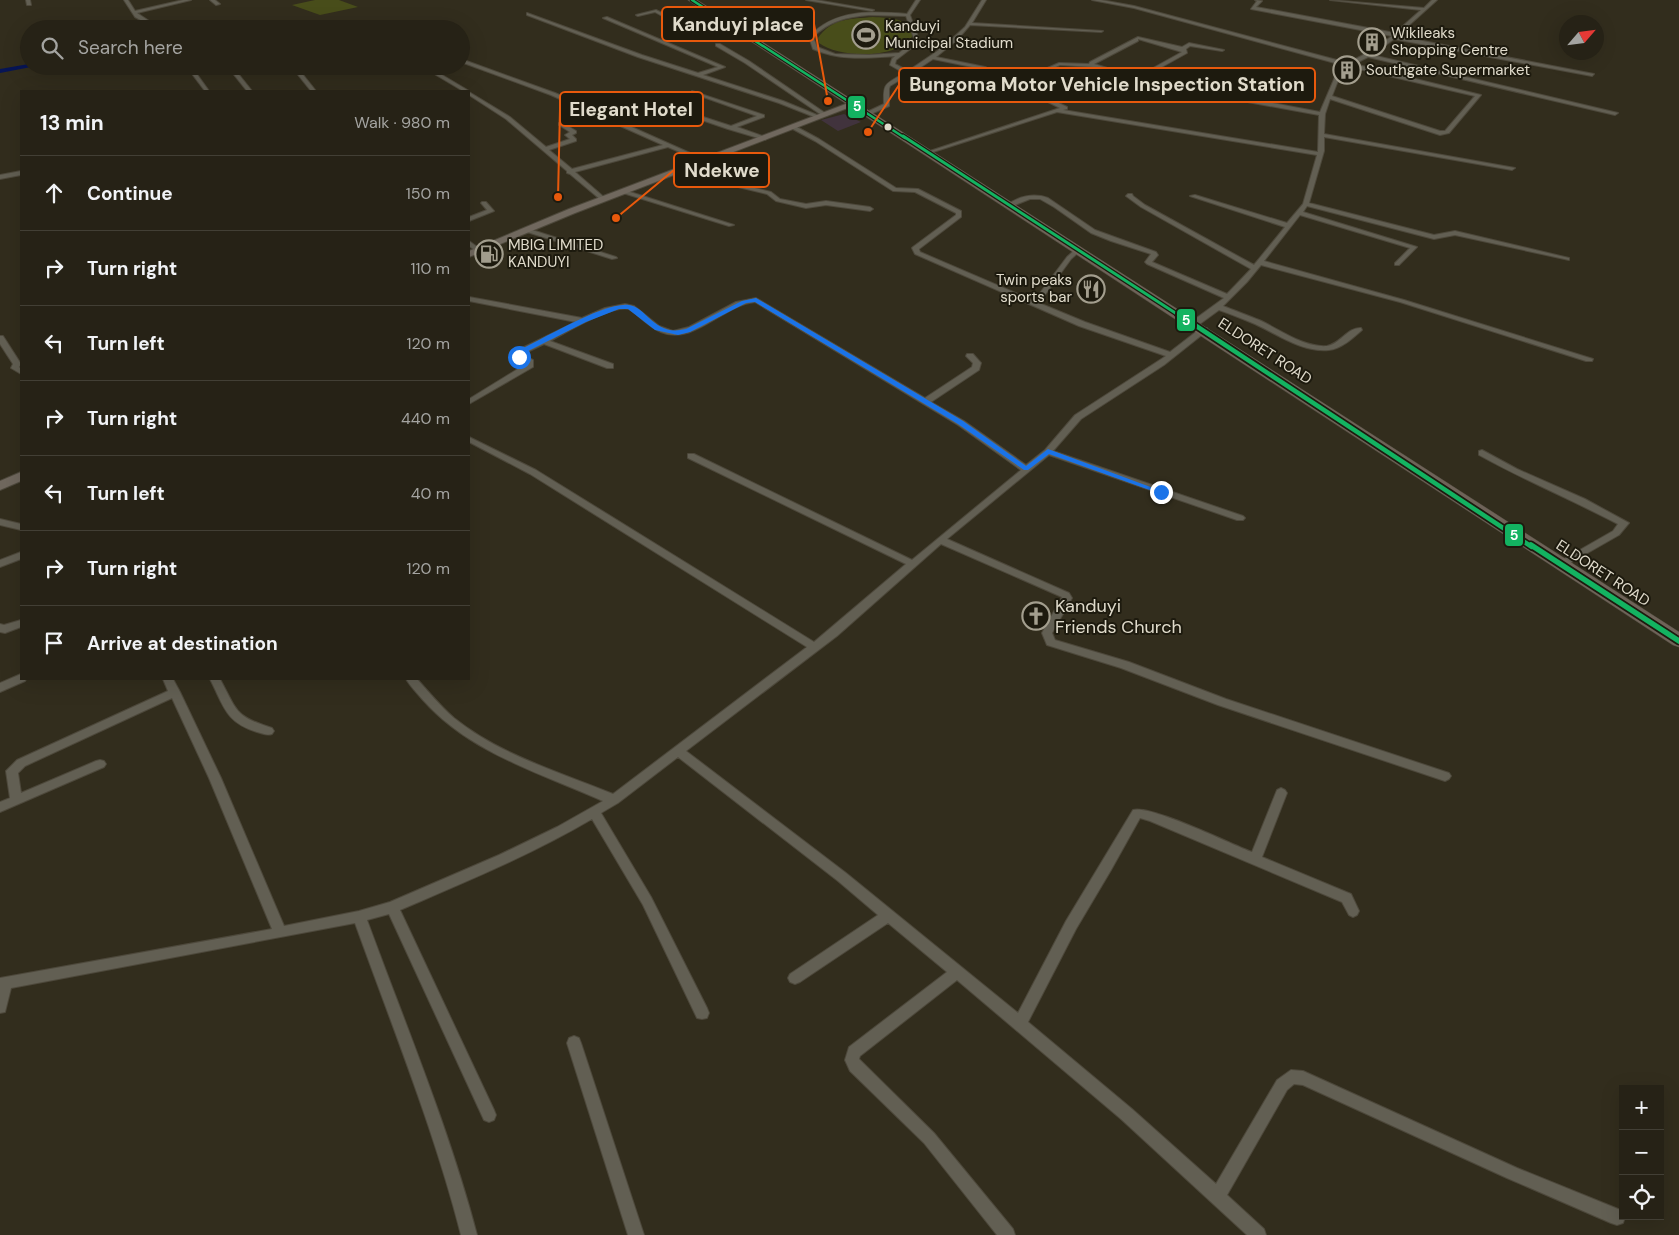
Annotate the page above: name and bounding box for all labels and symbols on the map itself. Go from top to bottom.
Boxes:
callout: Kanduyi place [662,7,814,41]
text: Kanduyi place [672,12,804,37]
north arrow [1559,15,1604,60]
place label: Kanduyi Municipal Stadium [885,16,1013,53]
sports icon: Kanduyi Municipal Stadium [851,20,881,50]
place label: Wikileaks Shopping Centre [1391,23,1508,60]
building icon: Wikileaks Shopping Centre [1357,27,1387,57]
building icon: Southgate Supermarket [1332,55,1362,85]
place label: Southgate Supermarket [1366,60,1530,80]
callout: Bungoma Motor Vehicle Inspection Station [899,68,1315,102]
text: Bungoma Motor Vehicle Inspection Station [909,72,1305,97]
callout: Elegant Hotel [560,92,703,126]
line badge: 5 [847,95,866,119]
text: Elegant Hotel [569,97,693,122]
text: 5 [853,97,861,115]
unlabelled marker [883,122,893,132]
callout: Ndekwe [674,153,769,187]
text: Ndekwe [684,158,760,183]
place label: MBIG LIMITED KANDUYI [508,235,603,272]
fuel station icon: MBIG LIMITED KANDUYI [474,239,504,269]
place label: Twin peaks sports bar [996,270,1072,307]
restaurant icon: Twin peaks sports bar [1076,274,1106,304]
line badge: 5 [1176,308,1196,332]
text: 5 [1182,311,1190,329]
street label: ELDORET ROAD [1214,313,1316,389]
route start [508,346,531,369]
route end [1150,481,1173,504]
line badge: 5 [1504,523,1524,547]
text: 5 [1510,526,1518,544]
street label: ELDORET ROAD [1552,535,1654,611]
place label: Kanduyi Friends Church [1055,594,1182,639]
church icon: Kanduyi Friends Church [1021,601,1051,631]

